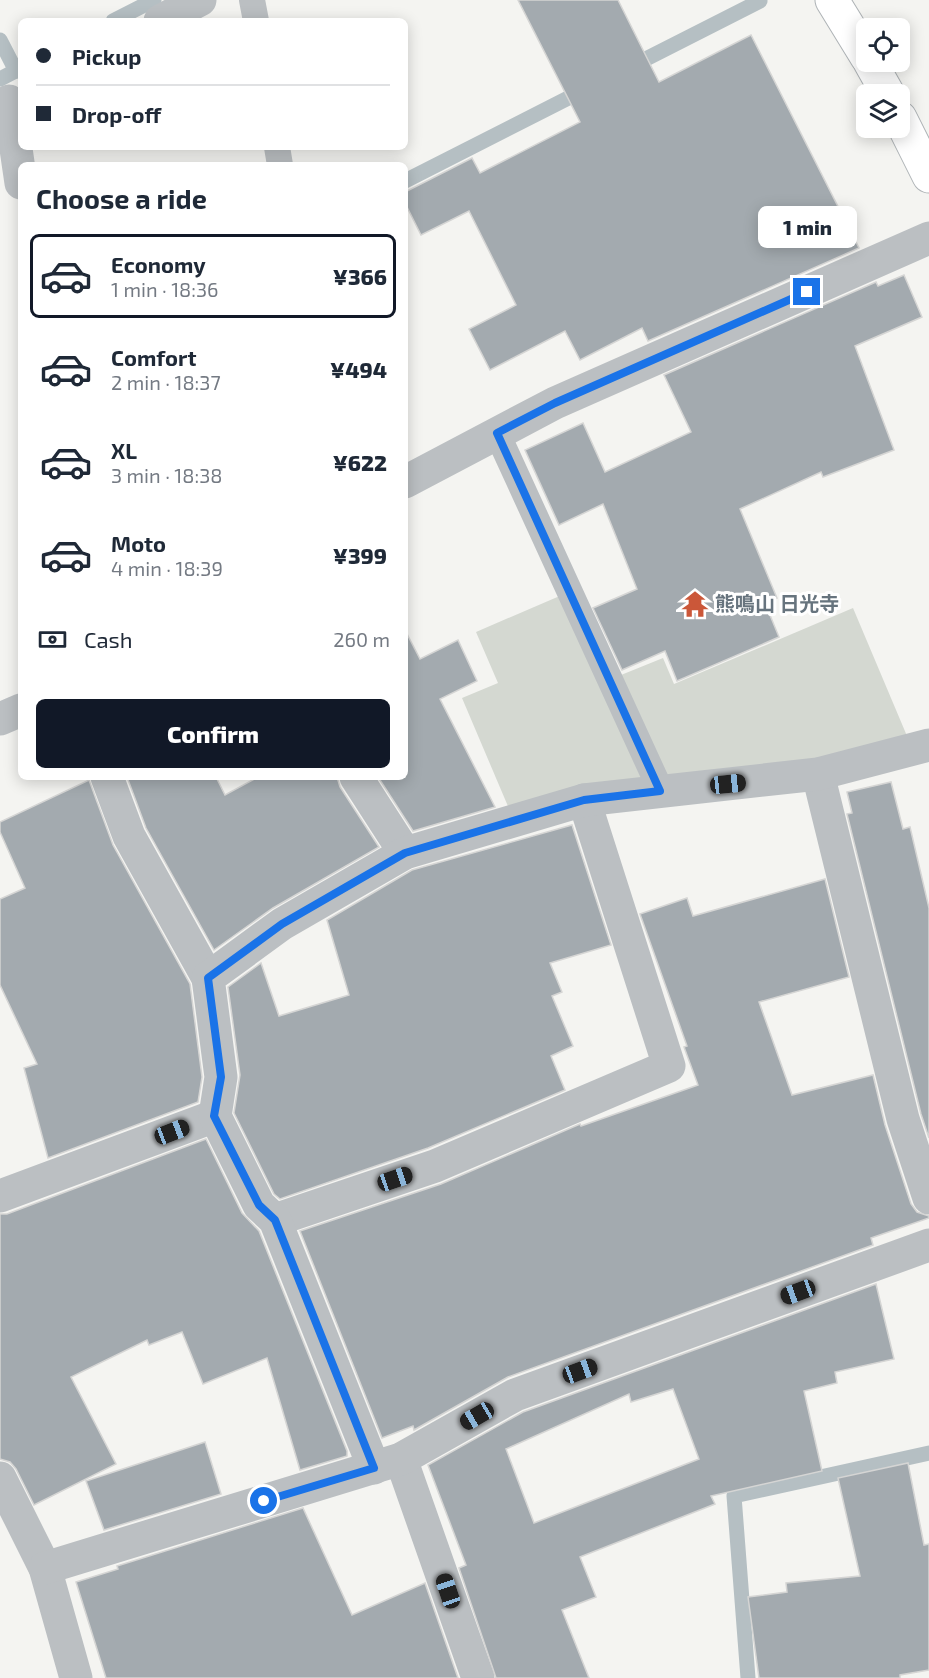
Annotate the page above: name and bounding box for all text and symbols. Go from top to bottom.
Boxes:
map controls [856,18,910,138]
button: locate [856,18,910,72]
text: Pickup [72,43,141,69]
button: layers [856,84,910,138]
text: Drop-off [72,101,161,127]
text: Choose a ride [36,182,207,214]
callout: 1 min [758,205,856,247]
text: 1 min [783,215,832,239]
icon: car [39,249,93,303]
text: Economy [111,251,206,277]
text: ¥366 [333,263,387,289]
text: 1 min · 18:36 [111,277,219,301]
route end [793,278,820,305]
icon: car [39,342,93,396]
text: Comfort [111,344,196,370]
text: ¥494 [330,356,387,382]
text: 2 min · 18:37 [111,370,221,394]
icon: car [39,435,93,489]
text: XL [111,437,137,463]
text: ¥622 [333,449,387,475]
text: 3 min · 18:38 [111,463,222,487]
icon: car [39,528,93,582]
text: Moto [111,530,166,556]
text: ¥399 [333,542,387,568]
text: 4 min · 18:39 [111,556,223,580]
temple icon: 熊鳴山 日光寺 [680,589,710,619]
place label: 熊鳴山 日光寺 [715,591,839,615]
icon: cash [36,623,69,656]
text: Cash [84,626,133,652]
text: 260 m [333,627,390,651]
button: Confirm [36,699,390,768]
car [709,773,747,795]
car [152,1117,192,1147]
car [375,1165,415,1193]
car [778,1277,818,1307]
car [560,1356,600,1386]
car [457,1399,497,1433]
route start [250,1487,277,1514]
car [434,1571,462,1611]

